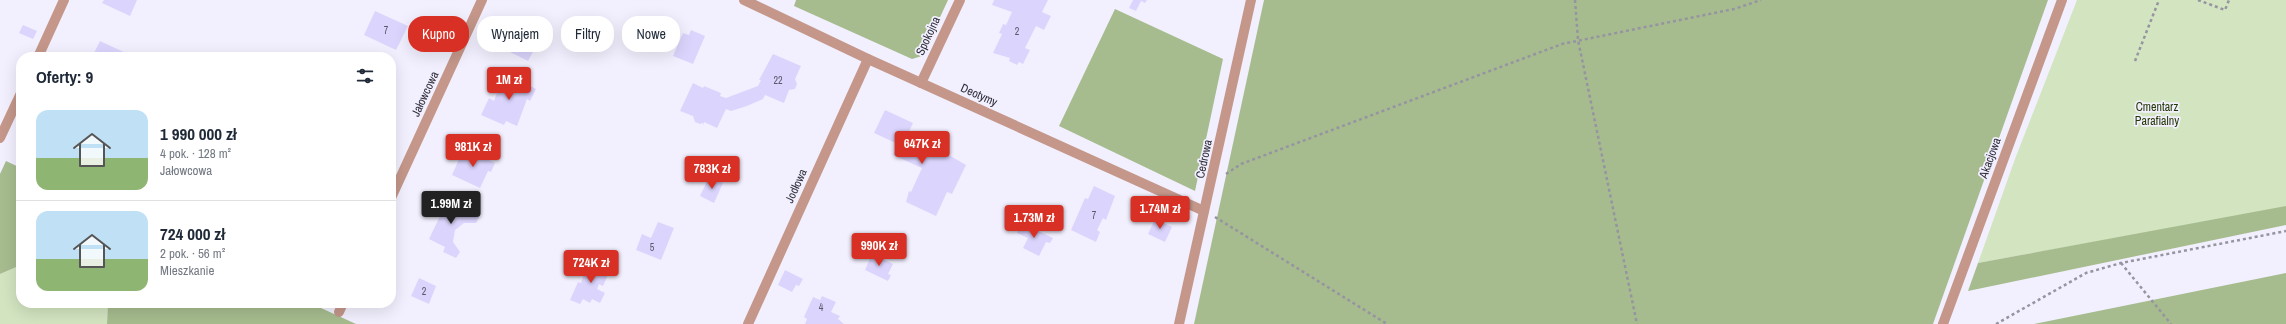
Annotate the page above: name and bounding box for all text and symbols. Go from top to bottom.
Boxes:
street label: Spokojna [912,14,944,58]
chip: Kupno [408,16,469,52]
chip: Wynajem [477,16,553,52]
chip: Filtry [561,16,614,52]
chip: Nowe [622,16,680,52]
house number: 7 [384,24,389,37]
house number: 2 [1015,25,1020,38]
text: Oferty: 9 [36,65,93,88]
icon: filters [354,65,376,87]
pin: 1M zł [481,67,537,101]
street label: Jałowcowa [408,68,443,119]
text: 1M zł [496,71,522,88]
house number: 22 [773,74,783,87]
street label: Deotymy [958,80,1000,110]
park label: Cmentarz Parafialny [2135,99,2179,129]
text: 1 990 000 zł [160,122,237,145]
icon: home [68,126,116,174]
pin: 647K zł [885,131,959,165]
pin: 981K zł [436,134,510,168]
text: 647K zł [904,135,940,152]
street label: Akacjowa [1975,135,2005,181]
text: 981K zł [455,138,491,155]
street label: Cedrowa [1192,138,1216,180]
text: 4 pok. · 128 m² [160,145,231,162]
pin: 783K zł [675,156,749,190]
text: 783K zł [694,160,730,177]
text: Jałowcowa [160,162,212,179]
street label: Jodłowa [781,166,811,206]
pin: 1.99M zł [410,191,492,225]
text: 1.99M zł [431,195,471,212]
pin: 1.74M zł [1119,196,1201,230]
text: 1.74M zł [1140,200,1180,217]
pin: 1.73M zł [993,205,1075,239]
text: 1.73M zł [1014,209,1054,226]
house number: 7 [1092,209,1097,222]
text: 724 000 zł [160,222,225,245]
icon: home [68,227,116,275]
pin: 990K zł [842,233,916,267]
text: 990K zł [861,237,897,254]
house number: 5 [650,241,655,254]
text: 2 pok. · 56 m² [160,245,225,262]
pin: 724K zł [554,250,628,284]
text: 724K zł [573,254,609,271]
text: Mieszkanie [160,262,215,279]
house number: 2 [422,285,427,298]
house number: 4 [819,301,824,314]

